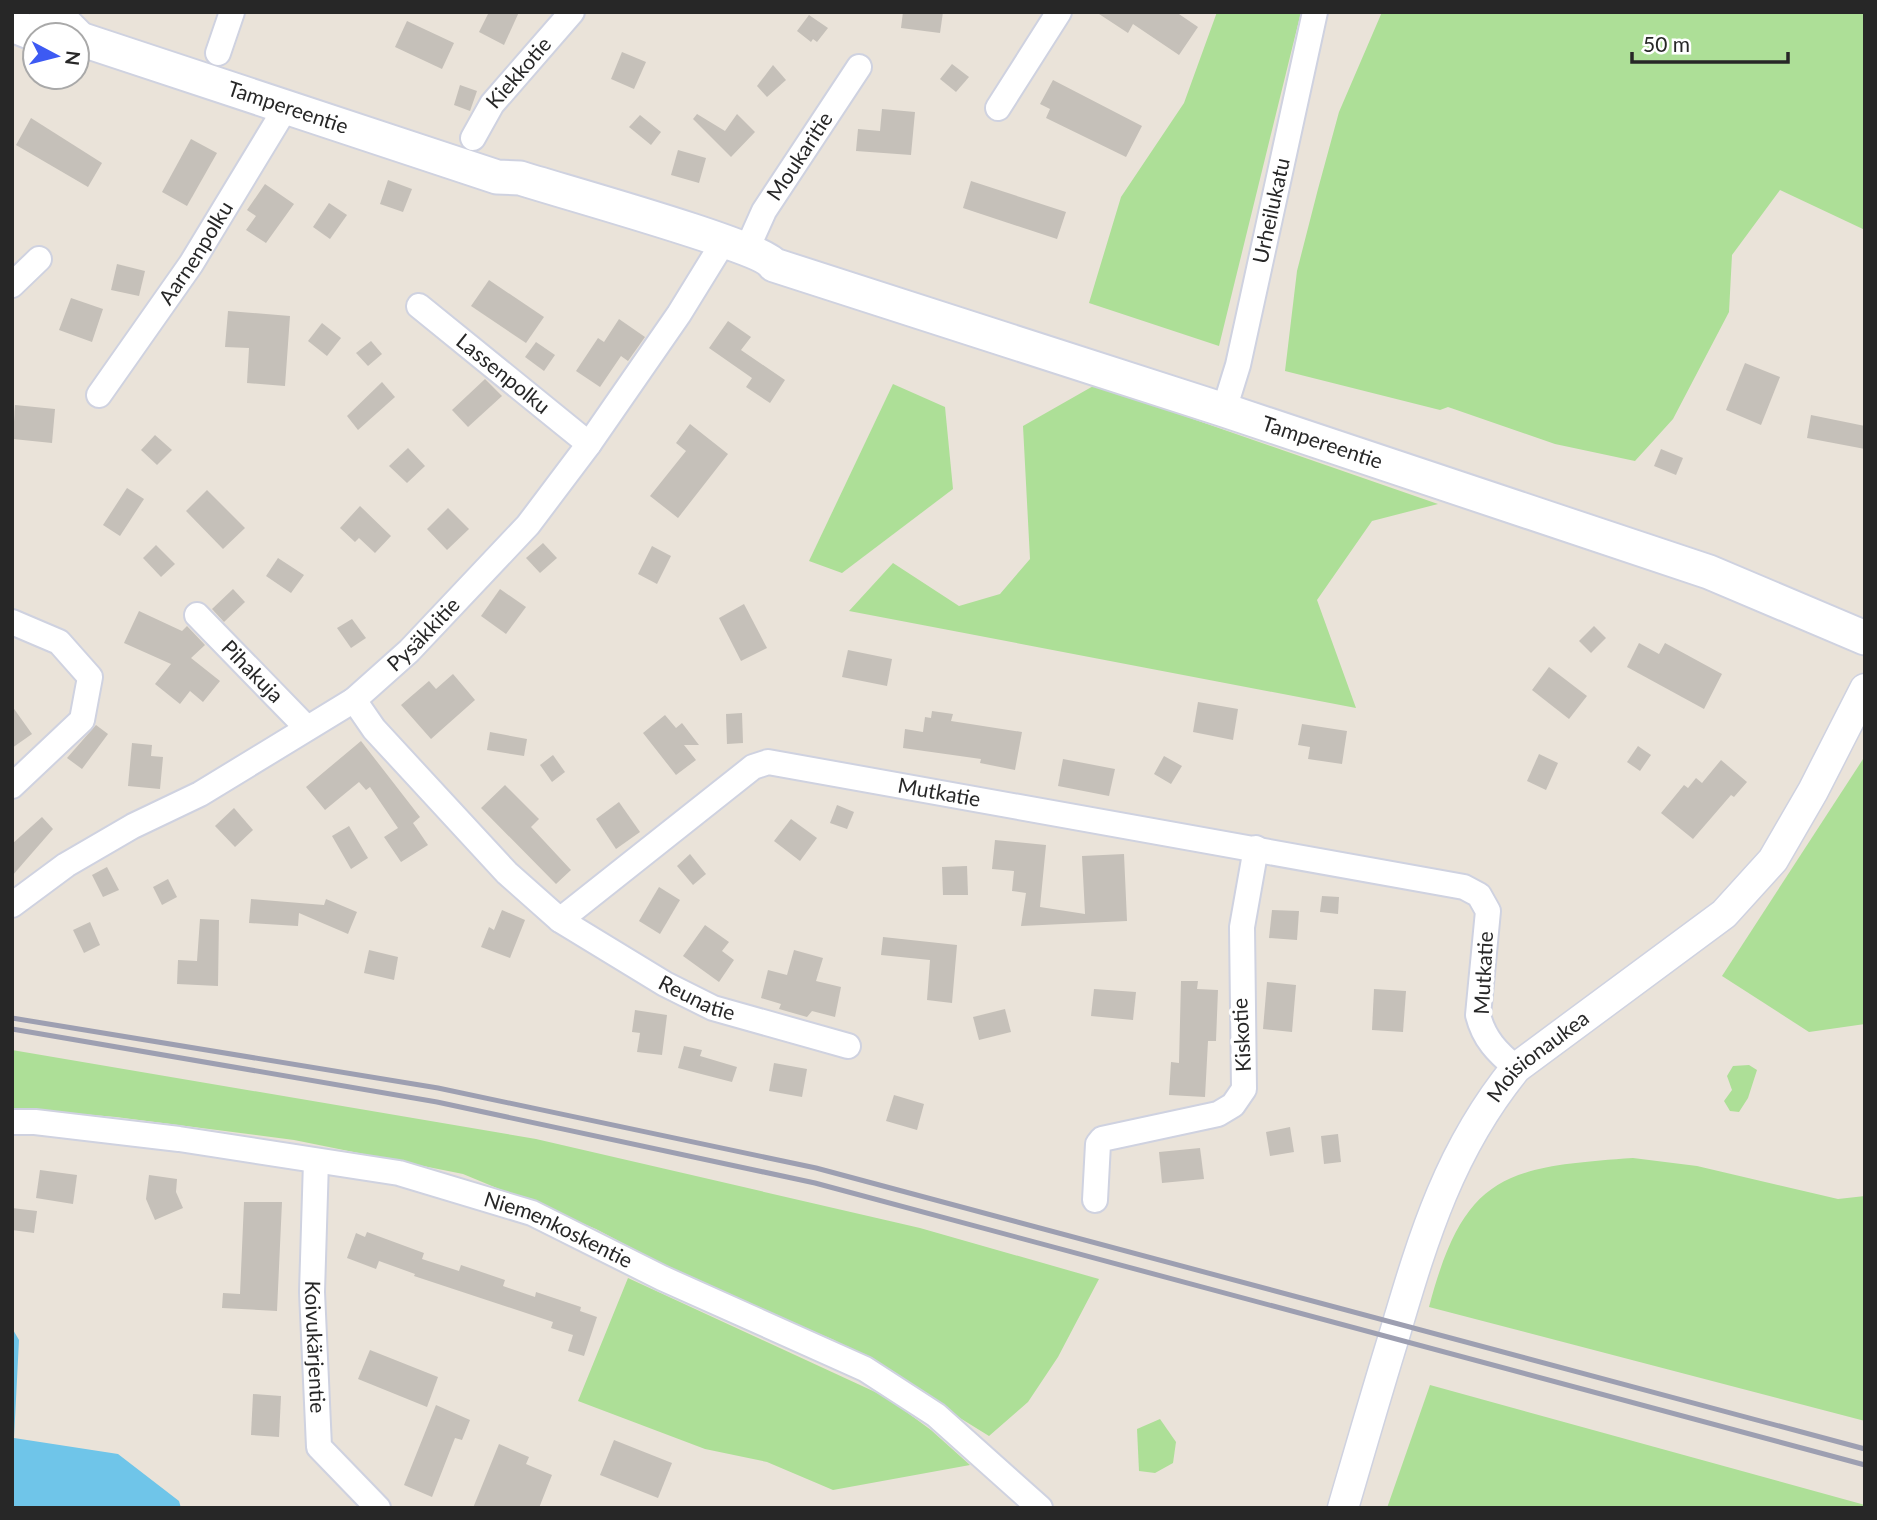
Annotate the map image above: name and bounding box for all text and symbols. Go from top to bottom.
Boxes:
north arrow [21,21,91,91]
scale bar [1632,21,1788,65]
street label: Kiekkotie [480,31,556,113]
text: 50 m [1643,31,1690,56]
text: N [61,49,86,67]
street label: Tampereentie [225,75,352,138]
street label: Moukaritie [761,107,837,205]
street label: Urheilukatu [1247,155,1294,266]
street label: Aarnenpolku [153,196,237,309]
street label: Lassenpolku [452,327,556,418]
street label: Tampereentie [1259,410,1386,473]
street label: Pysäkkitie [381,592,464,676]
street label: Pihakuja [217,634,289,707]
street label: Mutkatie [896,772,983,811]
street label: Mutkatie [1468,931,1497,1015]
street label: Reunatie [655,969,738,1025]
street label: Kiskotie [1226,998,1255,1073]
street label: Moisionaukea [1481,1005,1593,1106]
street label: Niemenkoskentie [481,1185,637,1272]
street label: Koivukärjentie [301,1280,331,1414]

